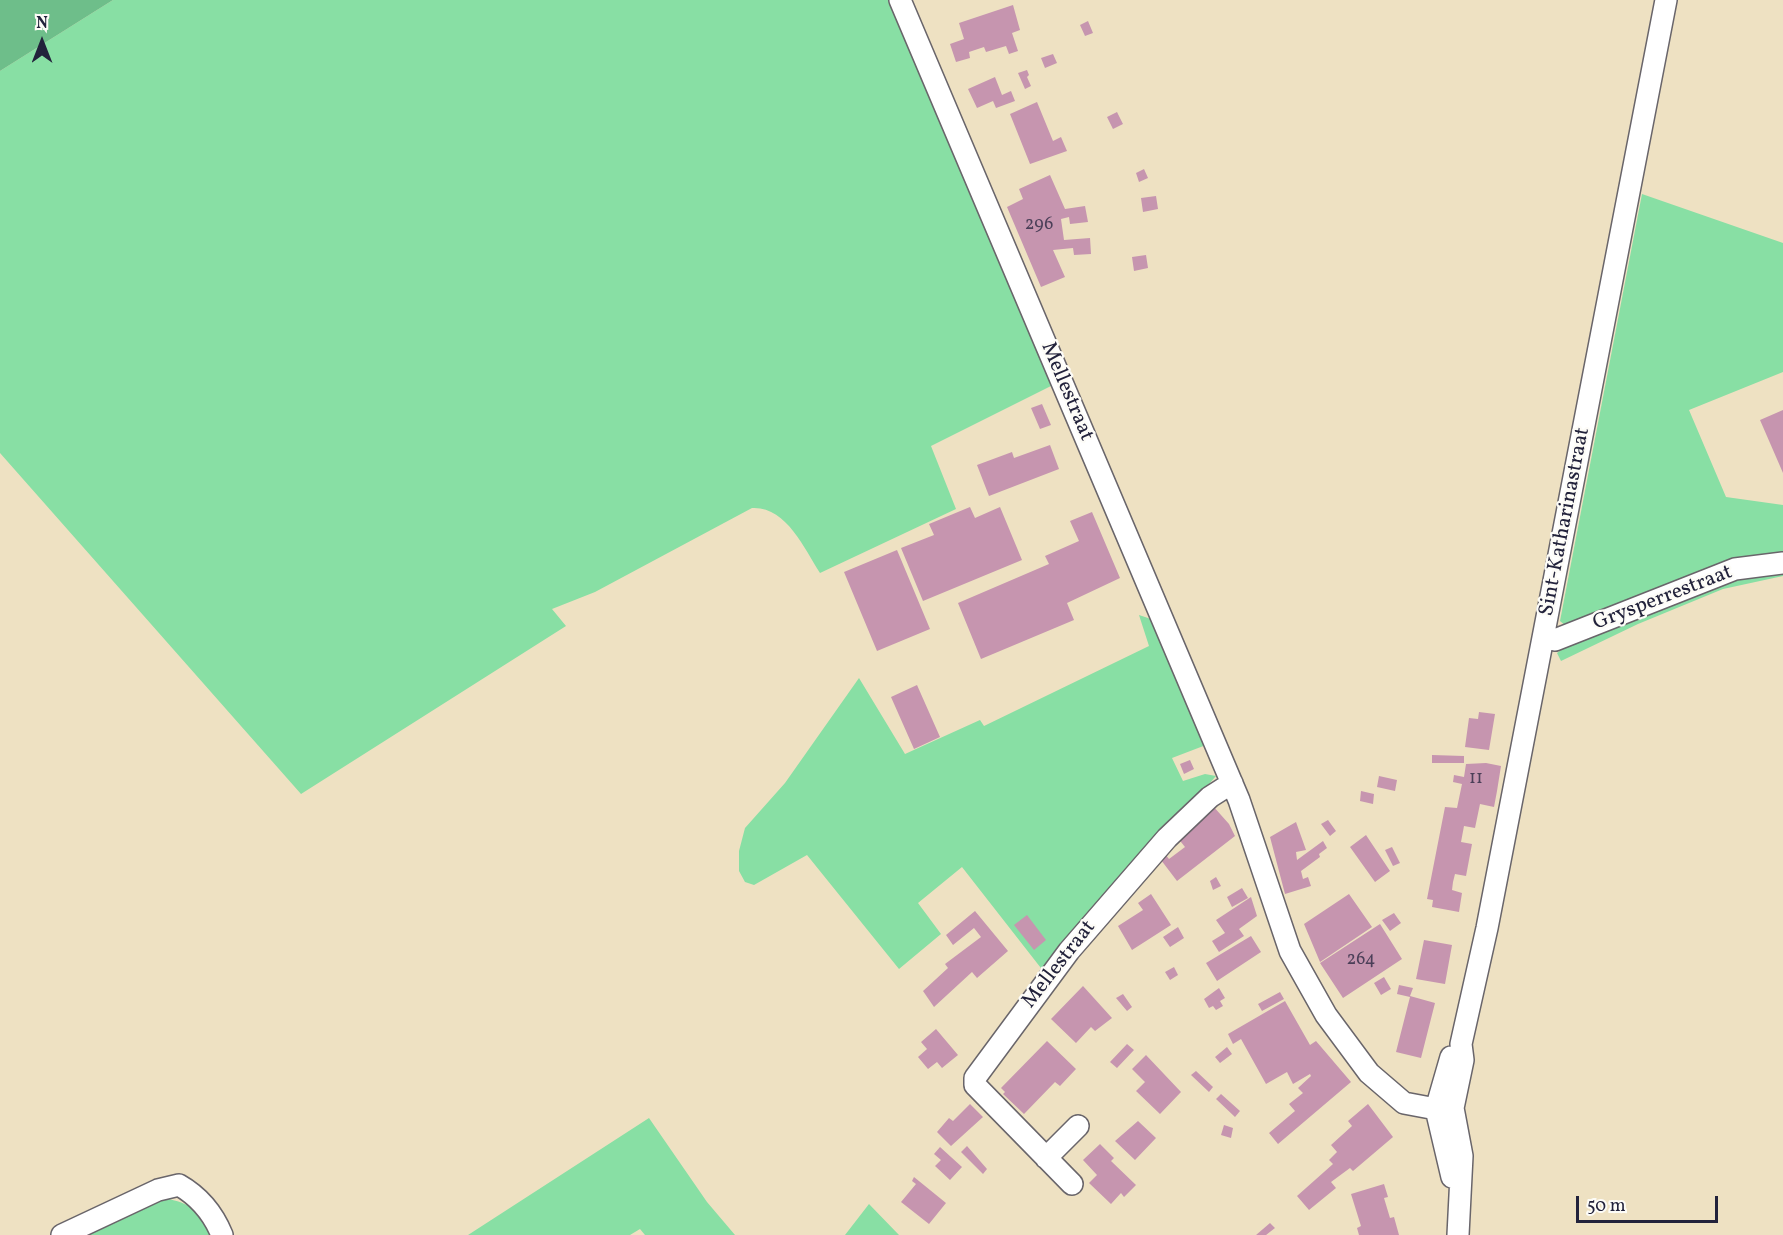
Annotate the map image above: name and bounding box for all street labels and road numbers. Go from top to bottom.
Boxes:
street label: Mellestraat [1034,339,1098,445]
street label: Sint-Katharinastraat [1535,426,1597,618]
street label: Grysperrestraat [1590,561,1736,637]
street label: Mellestraat [1018,916,1102,1014]

